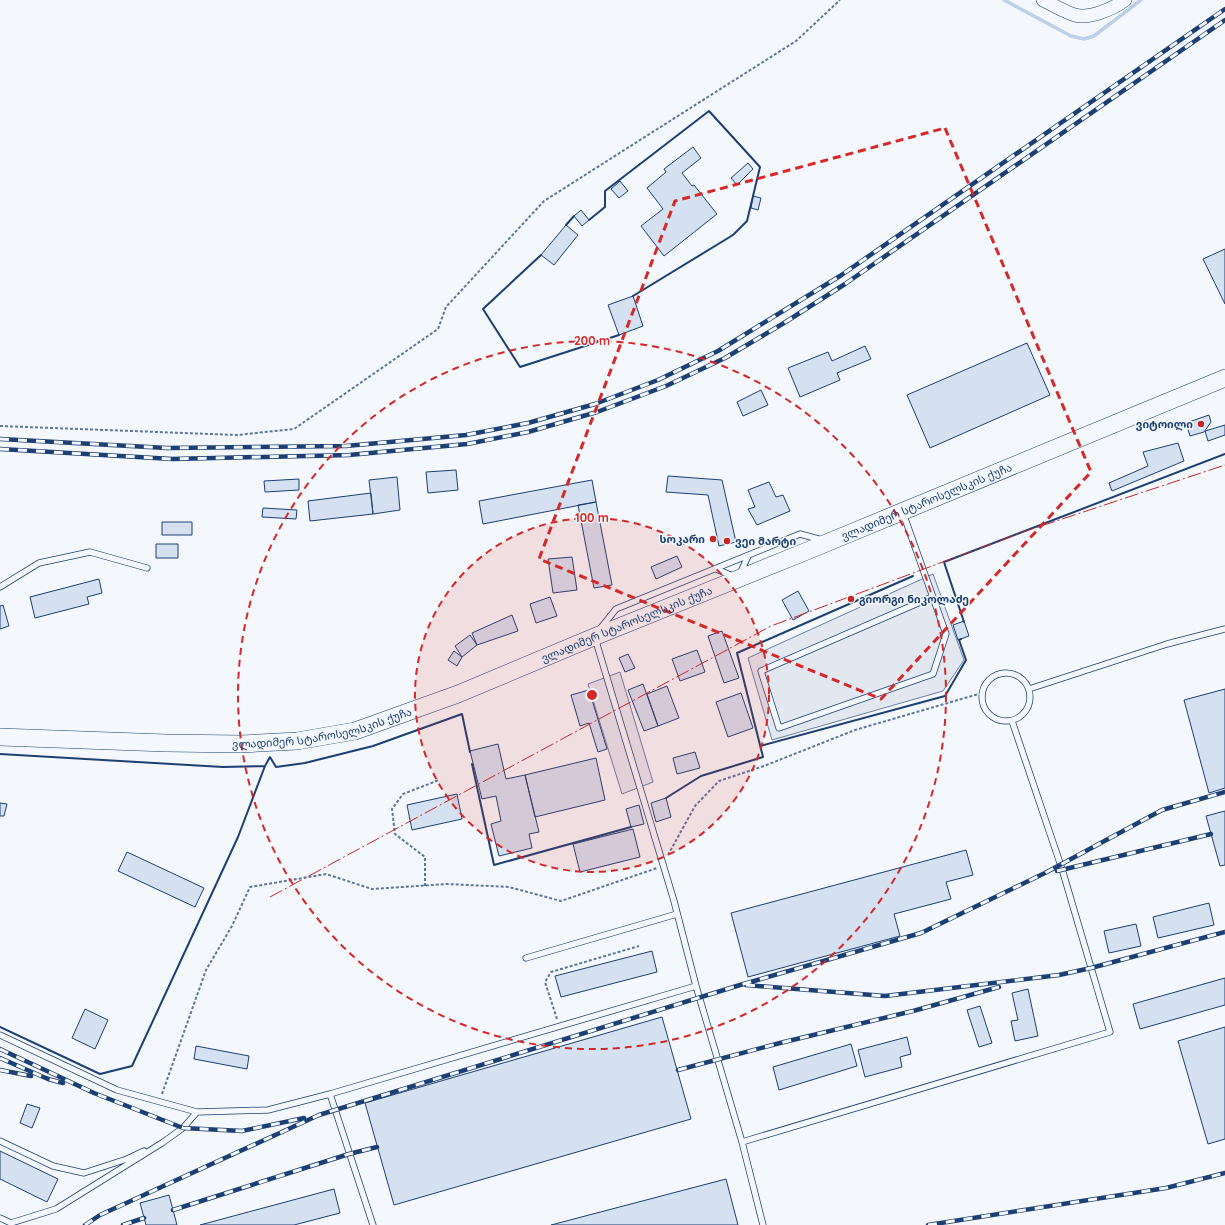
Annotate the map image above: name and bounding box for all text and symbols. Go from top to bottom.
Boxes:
text: 200 m [574,333,610,348]
place label: ვიტოილი [1136,417,1193,431]
marker: ვიტოილი [1196,419,1206,429]
street label: ვლადიმერ სტაროსელსკის ქუჩა [839,460,1014,543]
text: 100 m [575,510,609,525]
place label: სოკარი [660,532,705,546]
marker: სოკარი [708,534,718,544]
place label: ვეი მარტი [735,534,796,548]
marker: ვეი მარტი [722,536,732,546]
street label: ვლადიმერ სტაროსელსკის ქუჩა [539,583,714,665]
place label: გიორგი ნიკოლაძე [859,592,969,606]
marker: გიორგი ნიკოლაძე [846,594,856,604]
centre of rings [585,688,599,702]
street label: ვლადიმერ სტაროსელსკის ქუჩა [232,704,414,751]

